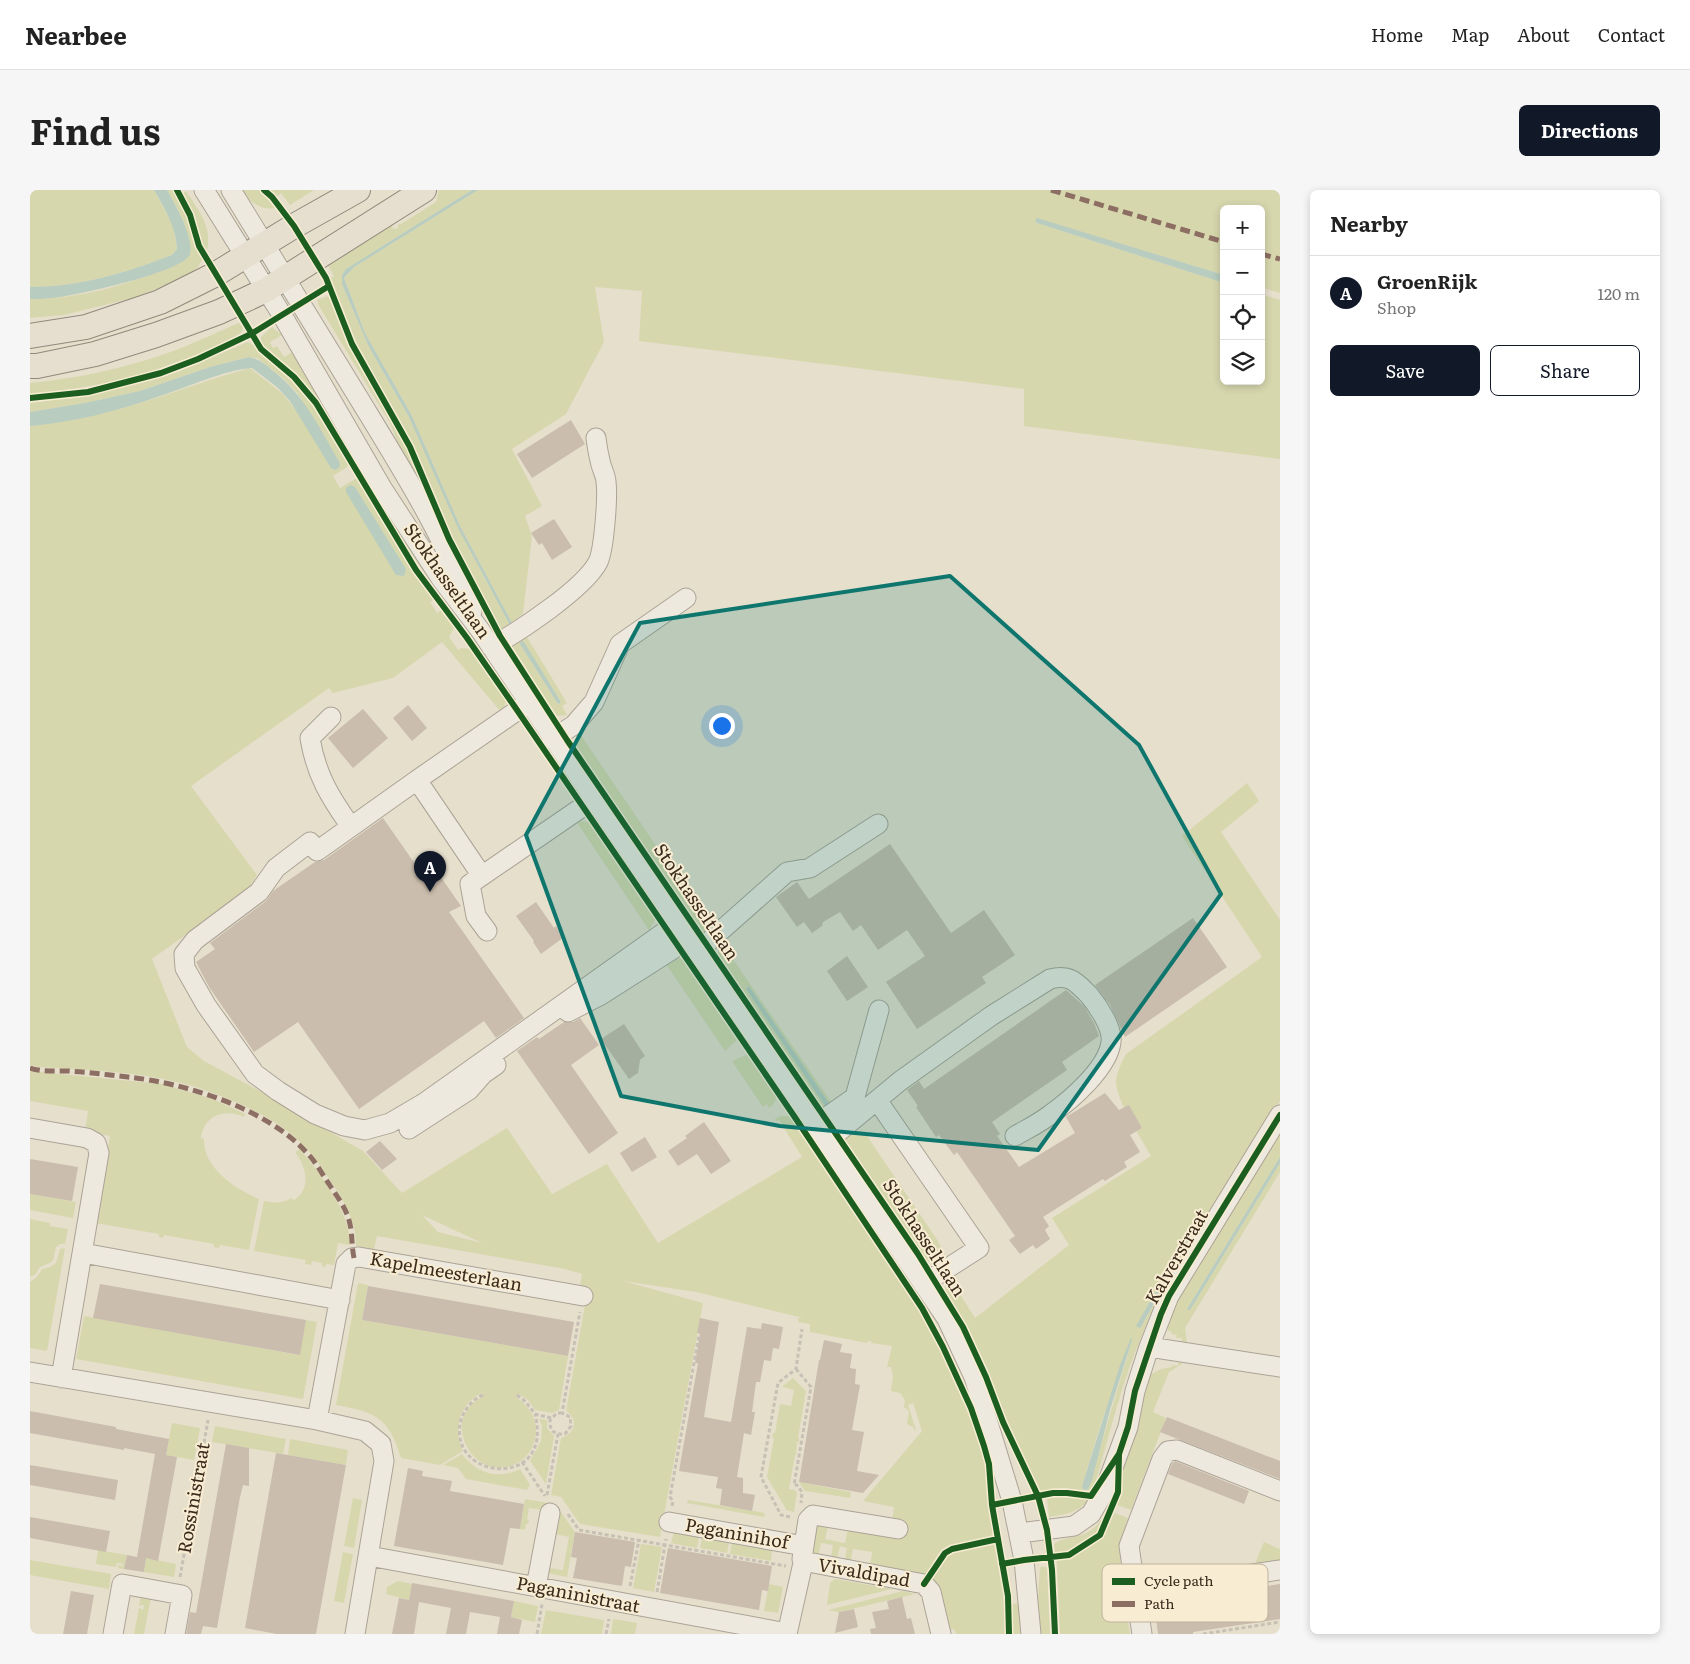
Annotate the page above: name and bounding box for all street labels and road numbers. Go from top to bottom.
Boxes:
street label: Stokhasseltlaan [398,517,498,644]
street label: Stokhasseltlaan [648,837,747,965]
street label: Stokhasseltlaan [877,1173,974,1302]
street label: Kalverstraat [1138,1203,1214,1309]
street label: Kapelmeesterlaan [368,1244,525,1297]
street label: Rossinistraat [169,1439,216,1555]
street label: Paganinihof [683,1510,793,1555]
street label: Vivaldipad [816,1550,912,1593]
street label: Paganinistraat [514,1568,643,1619]

